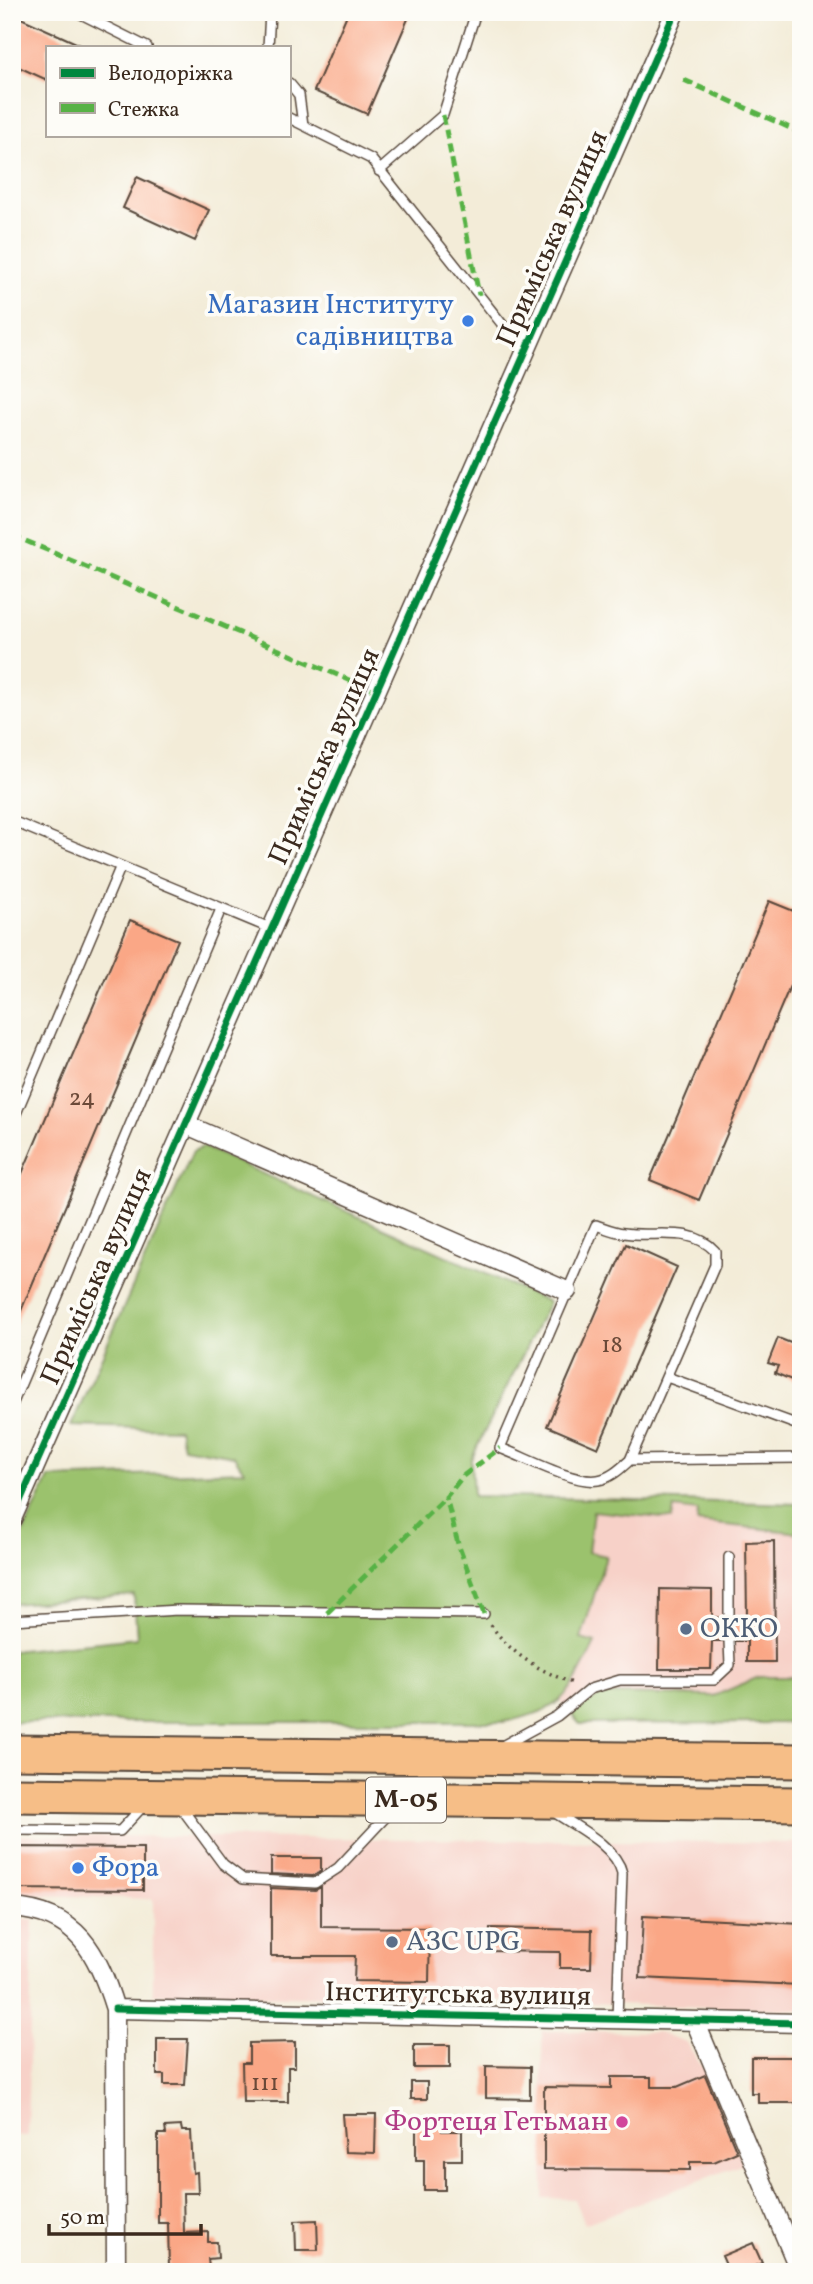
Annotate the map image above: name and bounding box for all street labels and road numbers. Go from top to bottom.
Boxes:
street label: Приміська вулиця [488,124,618,354]
street label: Приміська вулиця [260,642,390,872]
street label: Приміська вулиця [32,1162,162,1392]
road number: М-05 [366,1778,446,1823]
street label: Інститутська вулиця [325,1973,591,2017]

